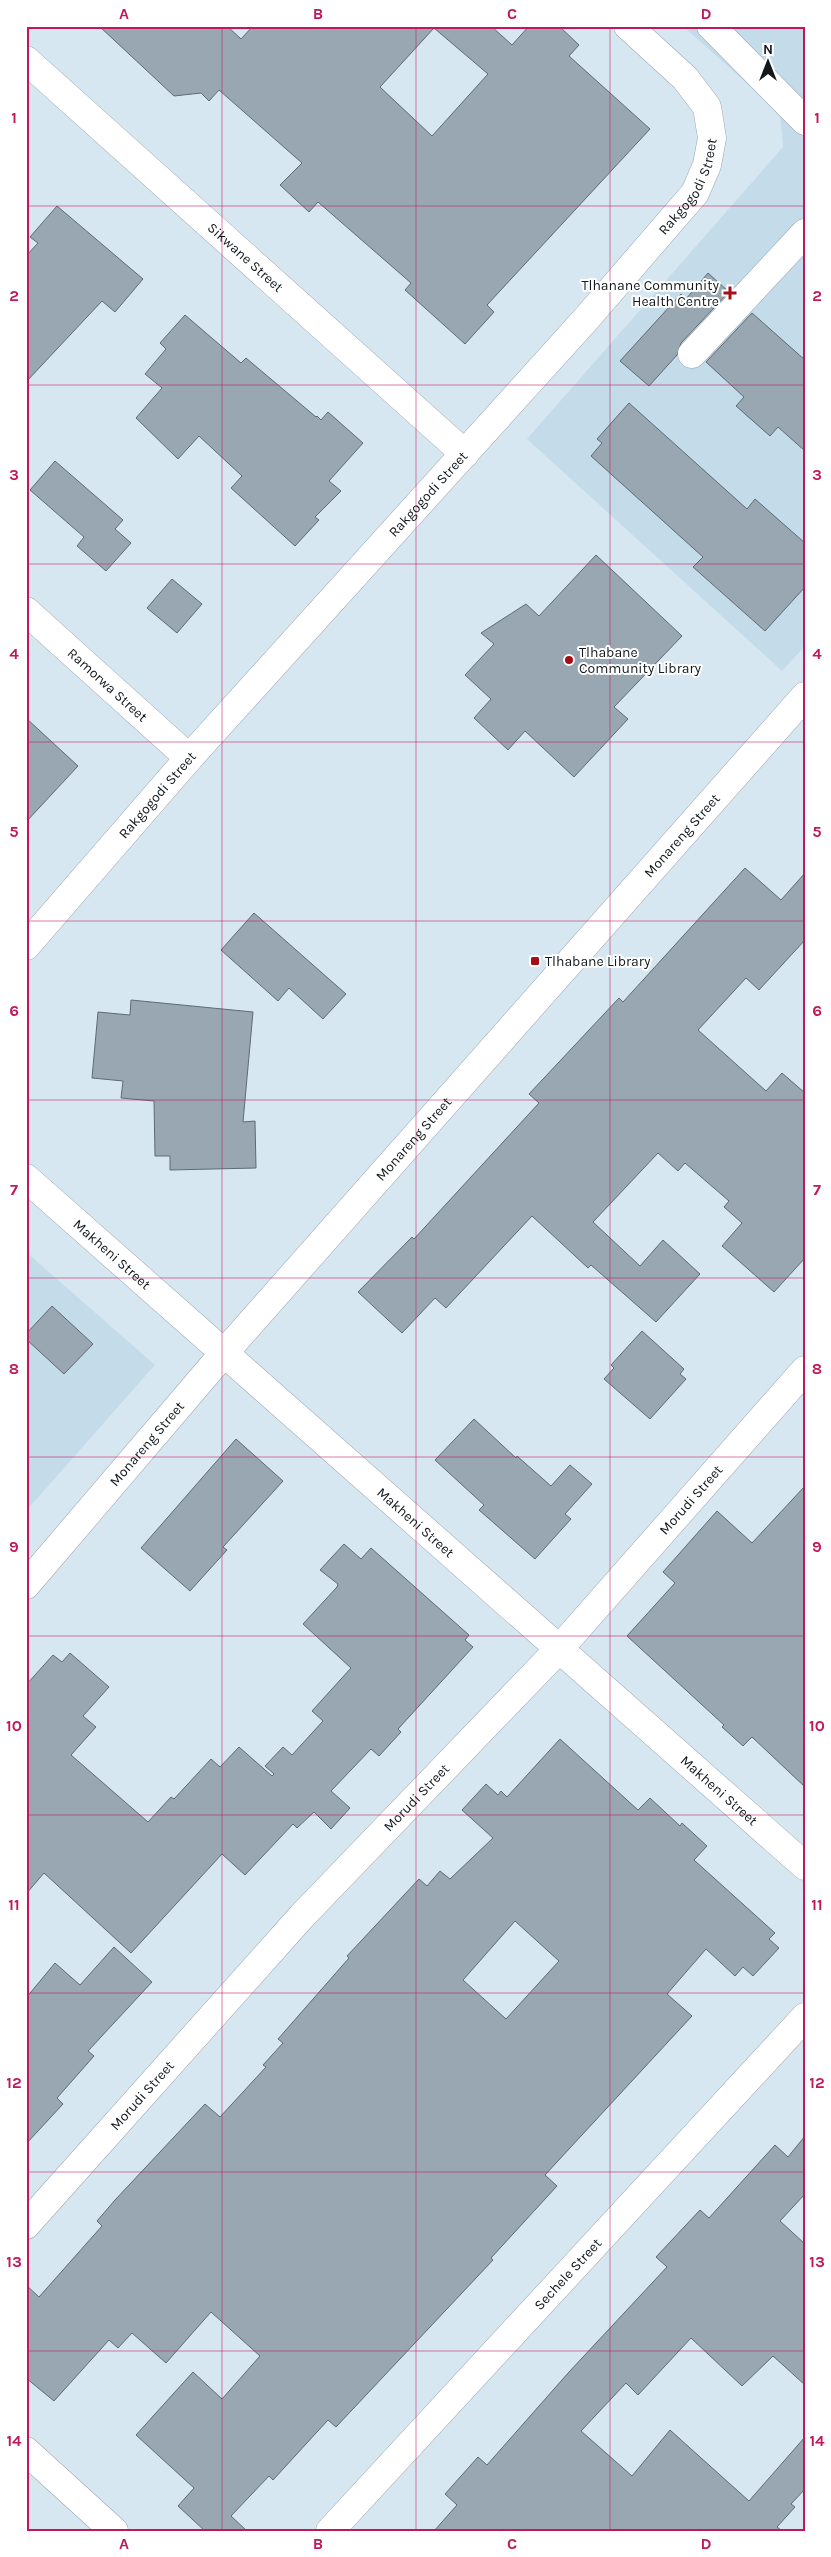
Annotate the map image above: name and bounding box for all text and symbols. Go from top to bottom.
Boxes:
text: A [119,4,129,23]
text: B [313,4,323,23]
text: C [507,4,517,23]
text: D [701,4,712,23]
north arrow [744,38,794,88]
text: N [763,41,773,58]
text: 1 [11,108,17,127]
text: 1 [814,108,820,127]
street label: Rakgogodi Street [654,137,720,238]
street label: Sikwane Street [204,219,287,295]
place label: Tlhanane Community Health Centre [581,277,719,310]
text: 2 [9,286,19,305]
marker: Tlhanane Community Health Centre [723,286,737,300]
text: 2 [812,286,822,305]
street label: Rakgogodi Street [385,447,471,540]
text: 3 [9,465,19,484]
text: 3 [812,465,822,484]
text: 4 [9,644,19,663]
street label: Ramorwa Street [64,644,151,725]
place label: Tlhabane Community Library [579,644,701,677]
text: 4 [812,644,822,663]
marker: Tlhabane Community Library [563,654,575,666]
street label: Rakgogodi Street [115,748,199,842]
street label: Monareng Street [640,790,723,881]
text: 5 [9,822,19,841]
text: 5 [812,822,822,841]
place label: Tlhabane Library [545,953,651,970]
marker: Tlhabane Library [529,955,541,967]
text: 6 [9,1001,19,1020]
text: 6 [812,1001,822,1020]
street label: Monareng Street [372,1093,455,1184]
text: 7 [10,1180,18,1199]
text: 7 [813,1180,821,1199]
street label: Makheni Street [70,1215,154,1293]
text: 8 [9,1359,19,1378]
text: 8 [812,1359,822,1378]
street label: Monareng Street [106,1398,188,1489]
street label: Morudi Street [655,1461,726,1538]
street label: Makheni Street [374,1484,458,1561]
text: 9 [9,1537,19,1556]
text: 9 [812,1537,822,1556]
text: 10 [6,1716,22,1735]
text: 10 [809,1716,825,1735]
street label: Makheni Street [677,1752,762,1829]
street label: Morudi Street [380,1760,453,1835]
text: 11 [8,1895,20,1914]
text: 11 [811,1895,823,1914]
street label: Morudi Street [106,2057,177,2133]
text: 12 [6,2073,22,2092]
text: 12 [809,2073,825,2092]
street label: Sechele Street [530,2235,605,2313]
text: 13 [6,2252,22,2271]
text: 13 [809,2252,825,2271]
text: 14 [6,2431,22,2450]
text: 14 [809,2431,825,2450]
text: A [119,2534,129,2553]
text: B [313,2534,323,2553]
text: C [507,2534,517,2553]
text: D [701,2534,712,2553]

